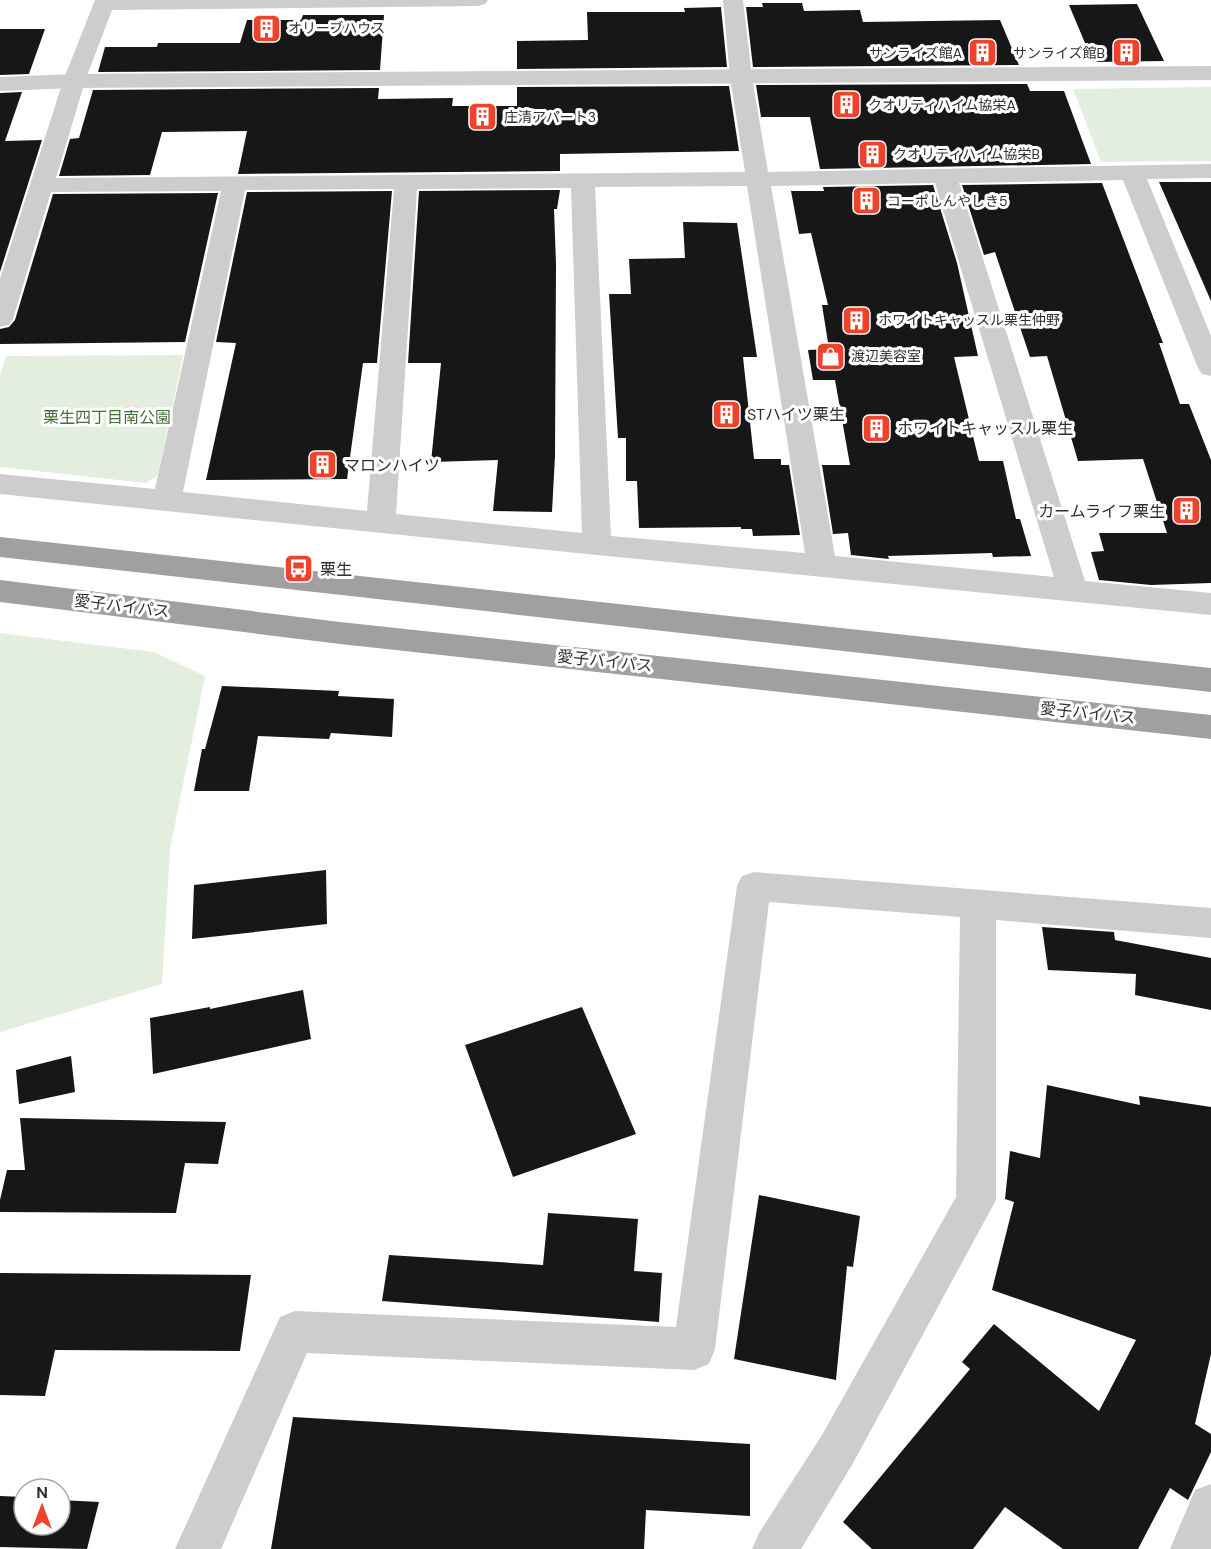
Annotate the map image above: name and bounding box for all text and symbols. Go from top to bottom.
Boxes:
building icon: オリーブハウス [251,12,283,44]
place label: オリーブハウス [288,19,385,37]
building icon: サンライズ館A [967,37,999,69]
building icon: サンライズ館B [1110,37,1142,69]
place label: サンライズ館A [869,44,962,62]
place label: サンライズ館B [1013,44,1105,62]
building icon: クオリティハイム協栄A [831,89,863,121]
place label: クオリティハイム協栄A [868,96,1016,114]
building icon: 庄清アパート3 [467,101,499,133]
place label: 庄清アパート3 [504,108,596,126]
building icon: クオリティハイム協栄B [856,138,888,170]
place label: クオリティハイム協栄B [893,145,1040,163]
building icon: コーポしんやしき5 [850,185,882,217]
place label: コーポしんやしき5 [887,192,1008,210]
building icon: ホワイトキャッスル栗生仲野 [841,304,873,336]
place label: ホワイトキャッスル栗生仲野 [878,311,1060,329]
shop icon: 渡辺美容室 [814,340,846,372]
place label: 渡辺美容室 [851,347,921,365]
building icon: STハイツ栗生 [710,398,742,430]
place label: STハイツ栗生 [747,404,845,425]
park label: 栗生四丁目南公園 [43,407,171,428]
building icon: ホワイトキャッスル栗生 [860,412,892,444]
place label: ホワイトキャッスル栗生 [897,418,1073,439]
building icon: マロンハイツ [307,449,339,481]
place label: マロンハイツ [344,455,440,476]
building icon: カームライフ栗生 [1170,495,1202,527]
place label: カームライフ栗生 [1038,501,1165,522]
bus stop icon: 栗生 [283,553,315,585]
place label: 栗生 [320,559,352,580]
street label: 愛子バイパス [73,590,171,622]
street label: 愛子バイパス [556,646,654,676]
street label: 愛子バイパス [1039,698,1137,728]
north arrow [12,1477,72,1537]
text: N [36,1482,48,1503]

